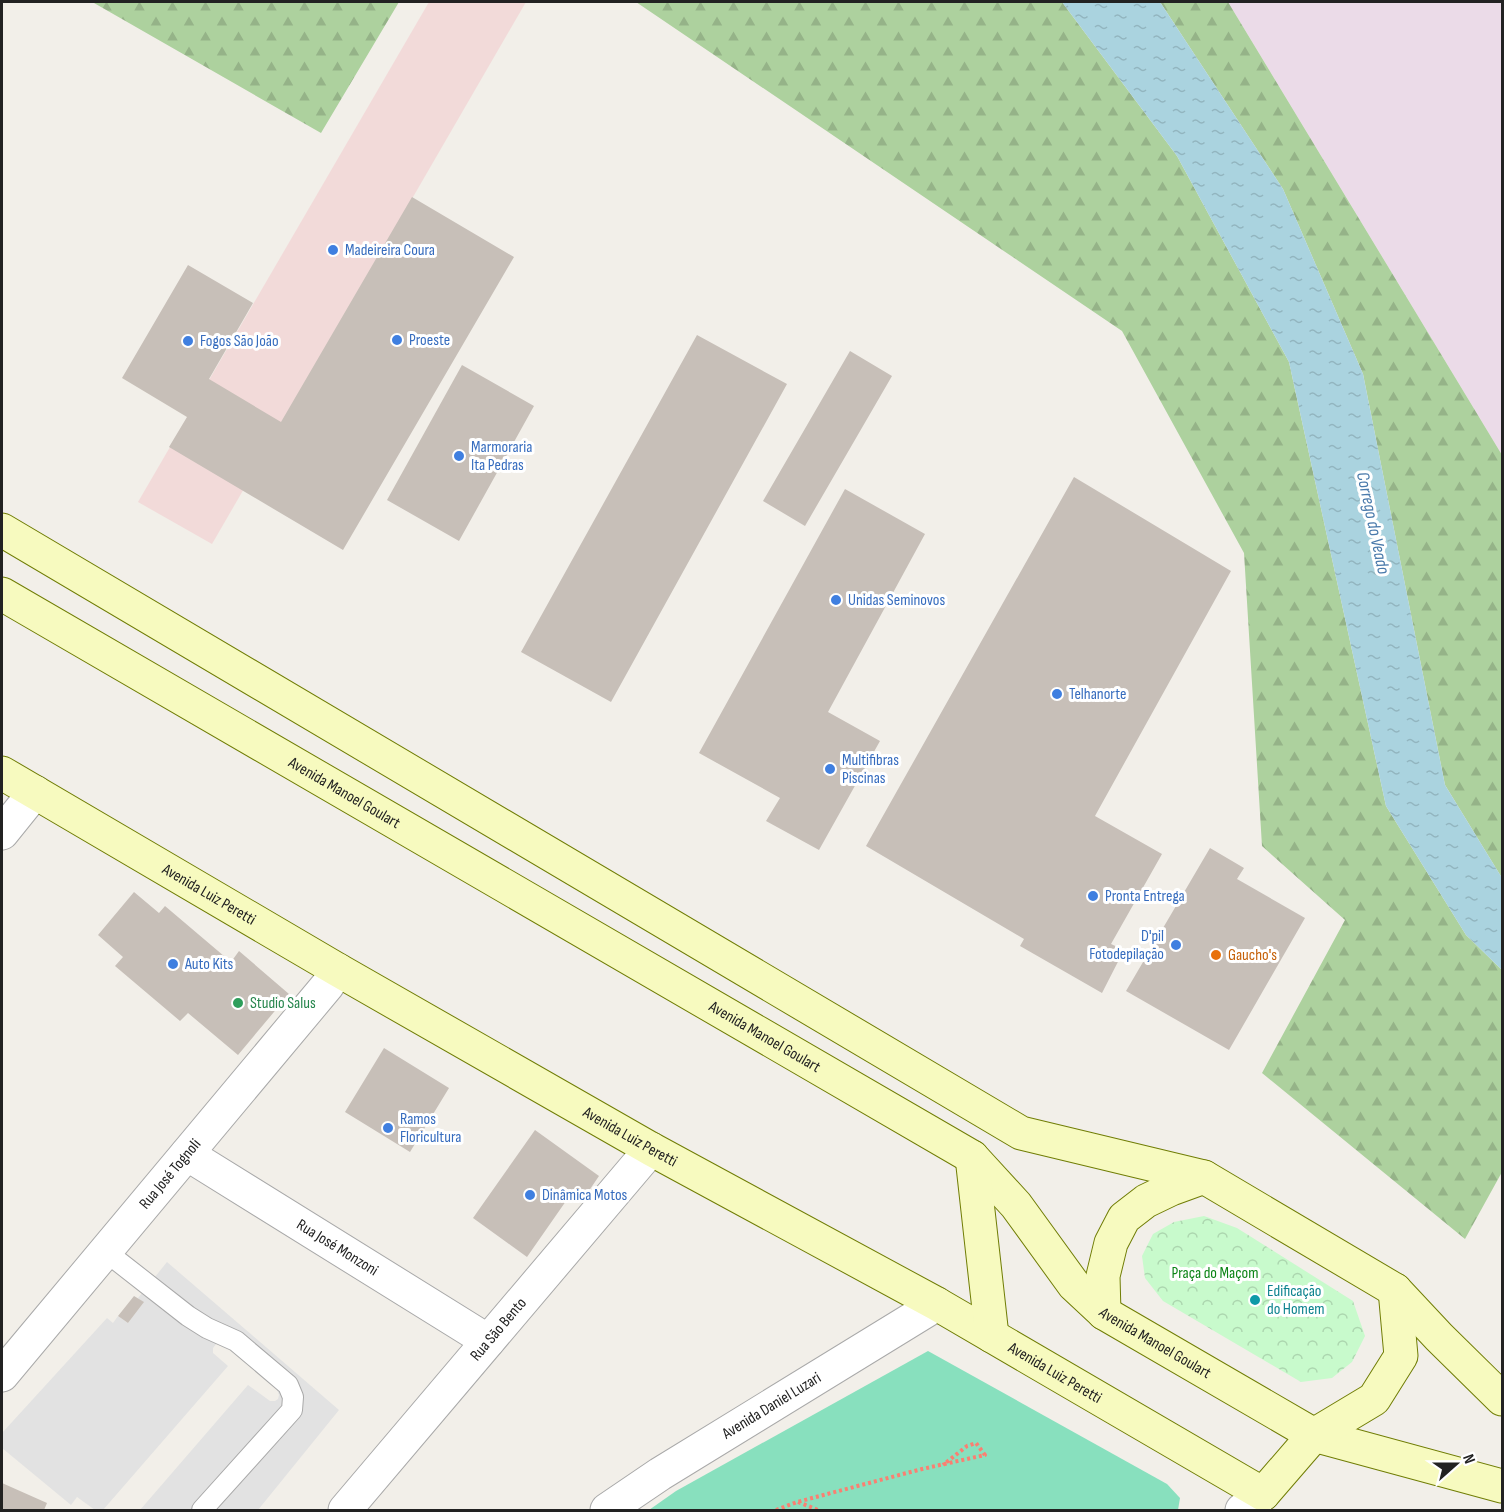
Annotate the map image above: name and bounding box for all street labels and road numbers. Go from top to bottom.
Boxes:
street label: Avenida Manoel Goulart [284,752,404,833]
street label: Avenida Luiz Peretti [158,859,259,929]
street label: Avenida Manoel Goulart [705,996,824,1077]
street label: Avenida Luiz Peretti [579,1102,681,1171]
street label: Rua José Tognoli [135,1135,205,1213]
street label: Rua José Monzoni [293,1215,382,1280]
street label: Rua São Bento [466,1294,530,1365]
street label: Avenida Manoel Goulart [1094,1303,1215,1383]
street label: Avenida Luiz Peretti [1004,1338,1105,1407]
street label: Avenida Daniel Luzari [718,1368,824,1444]

